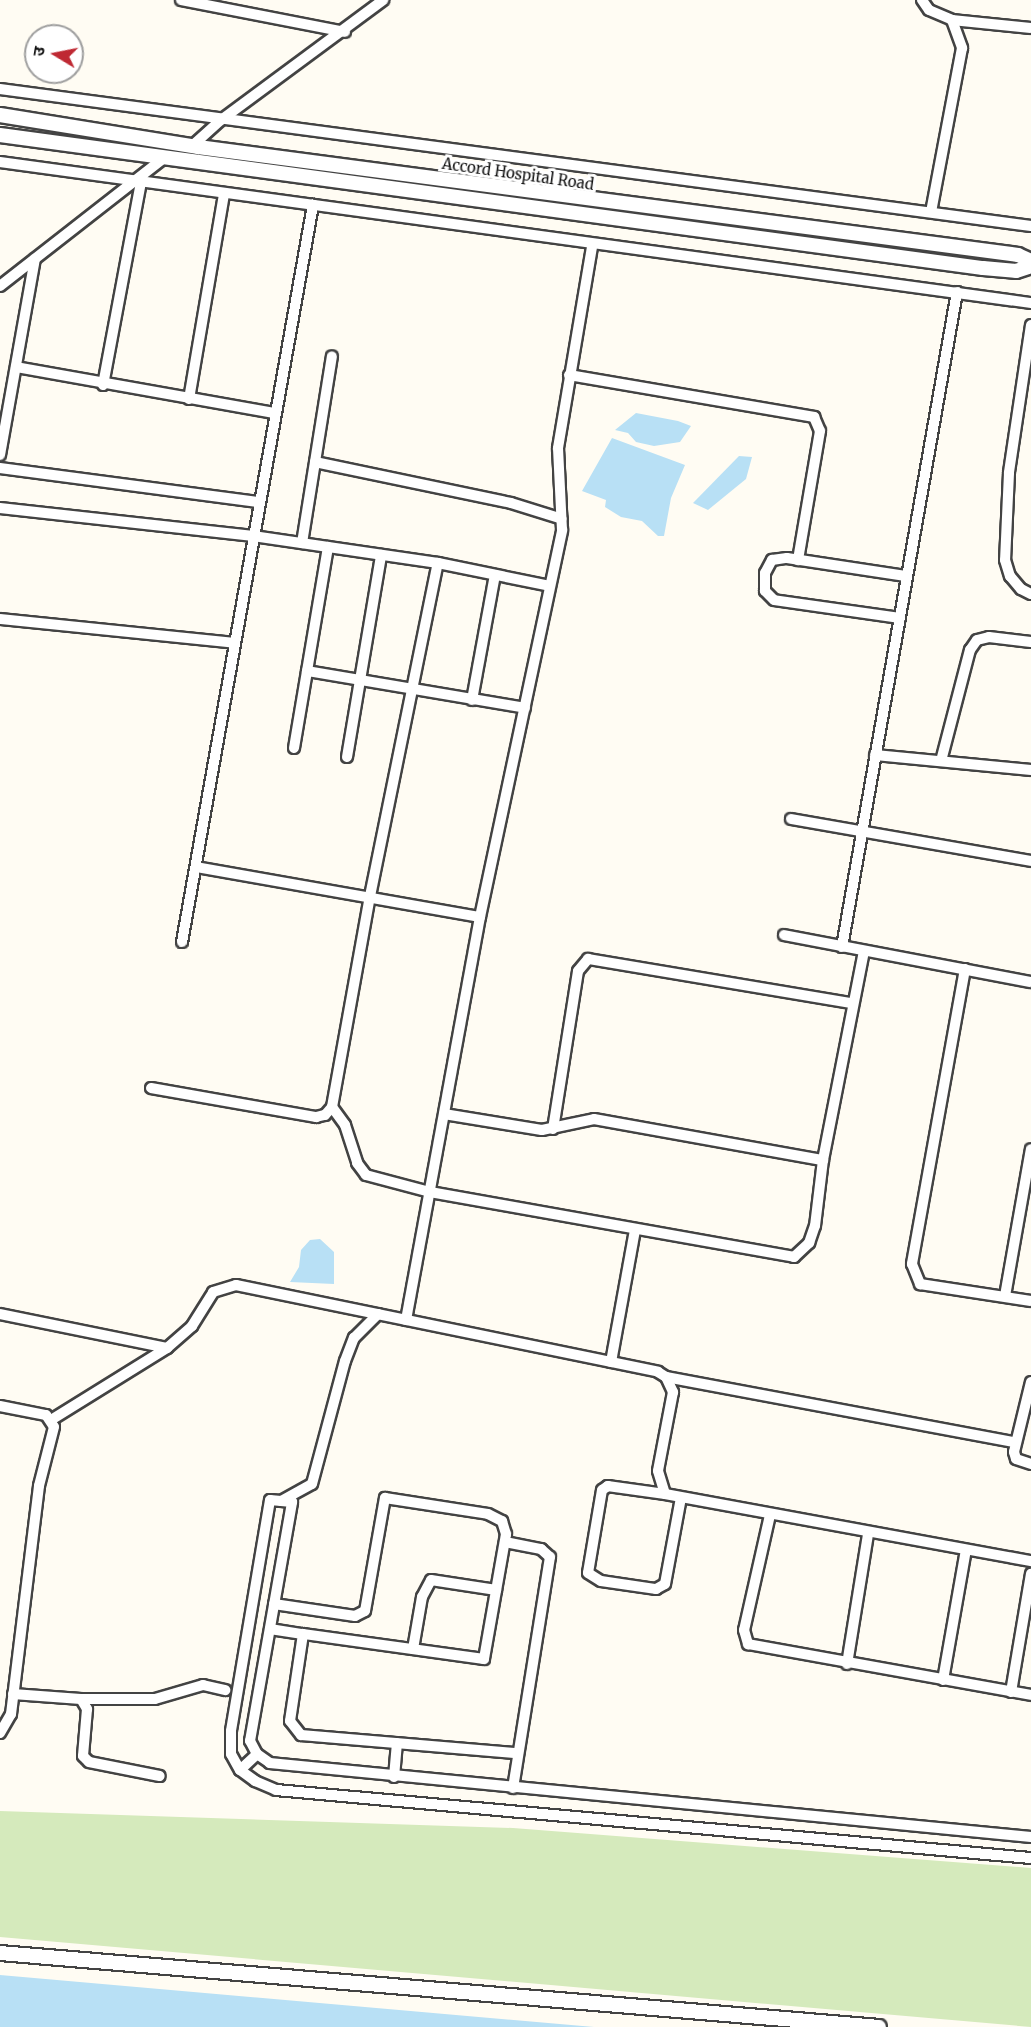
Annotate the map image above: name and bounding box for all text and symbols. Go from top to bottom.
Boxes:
north arrow [24,24,84,84]
text: उ [28,45,49,58]
street label: Accord Hospital Road [441,154,595,194]

